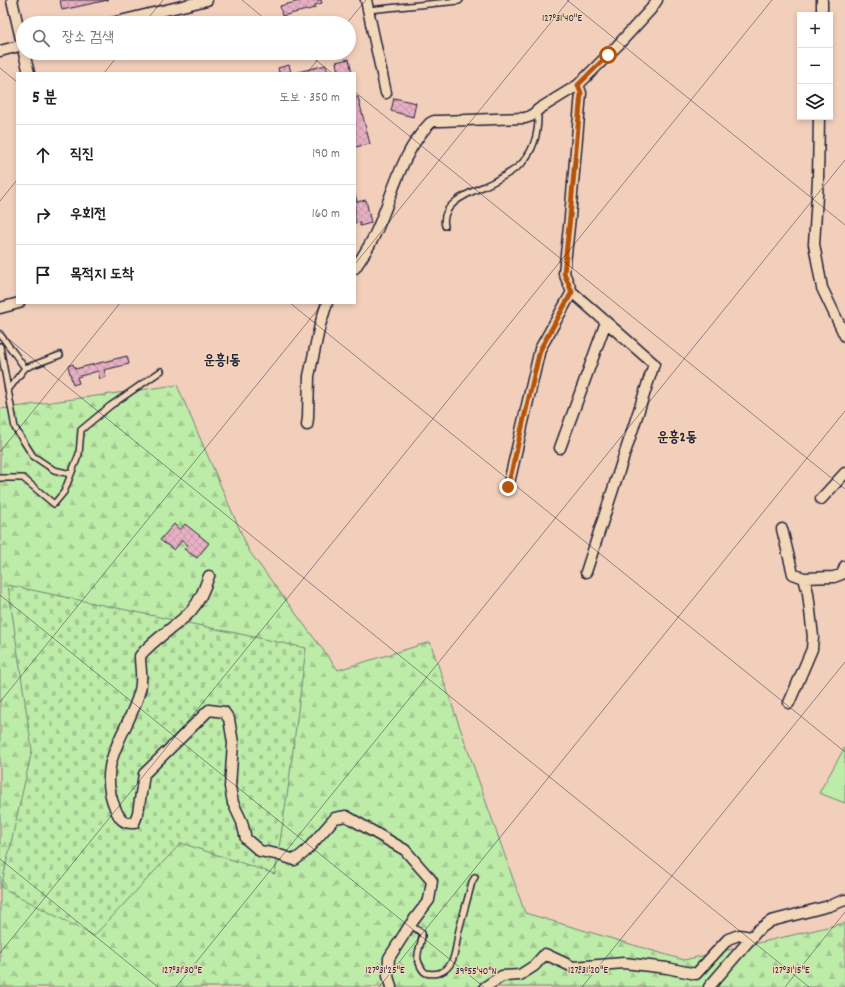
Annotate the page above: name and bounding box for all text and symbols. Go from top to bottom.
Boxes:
text: 127°31'40"E [542,12,582,26]
map controls [797,12,833,120]
button: + [797,12,833,48]
search box [16,16,356,60]
icon: search [30,27,52,49]
text: 장소 검색 [62,27,114,49]
route start [599,46,617,64]
button: − [797,48,833,84]
button: layers [797,84,833,120]
text: 5 분 [32,87,57,111]
text: 도보 · 350 m [279,89,340,108]
icon: ahead [32,144,54,166]
text: 직진 [70,144,94,166]
text: 190 m [312,145,340,164]
icon: right [32,204,54,226]
text: 우회전 [70,204,106,226]
text: 160 m [312,205,340,224]
icon: arrive [32,264,54,286]
text: 목적지 도착 [70,264,134,286]
district label: 운흥1동 [204,351,240,371]
district label: 운흥2동 [657,428,697,448]
route end [499,478,517,496]
text: 127°31'30"E [162,964,203,978]
text: 127°31'25"E [365,964,405,978]
text: 127°31'20"E [568,964,609,978]
text: 127°31'15"E [772,964,810,978]
text: 39°55'40"N [455,965,497,979]

